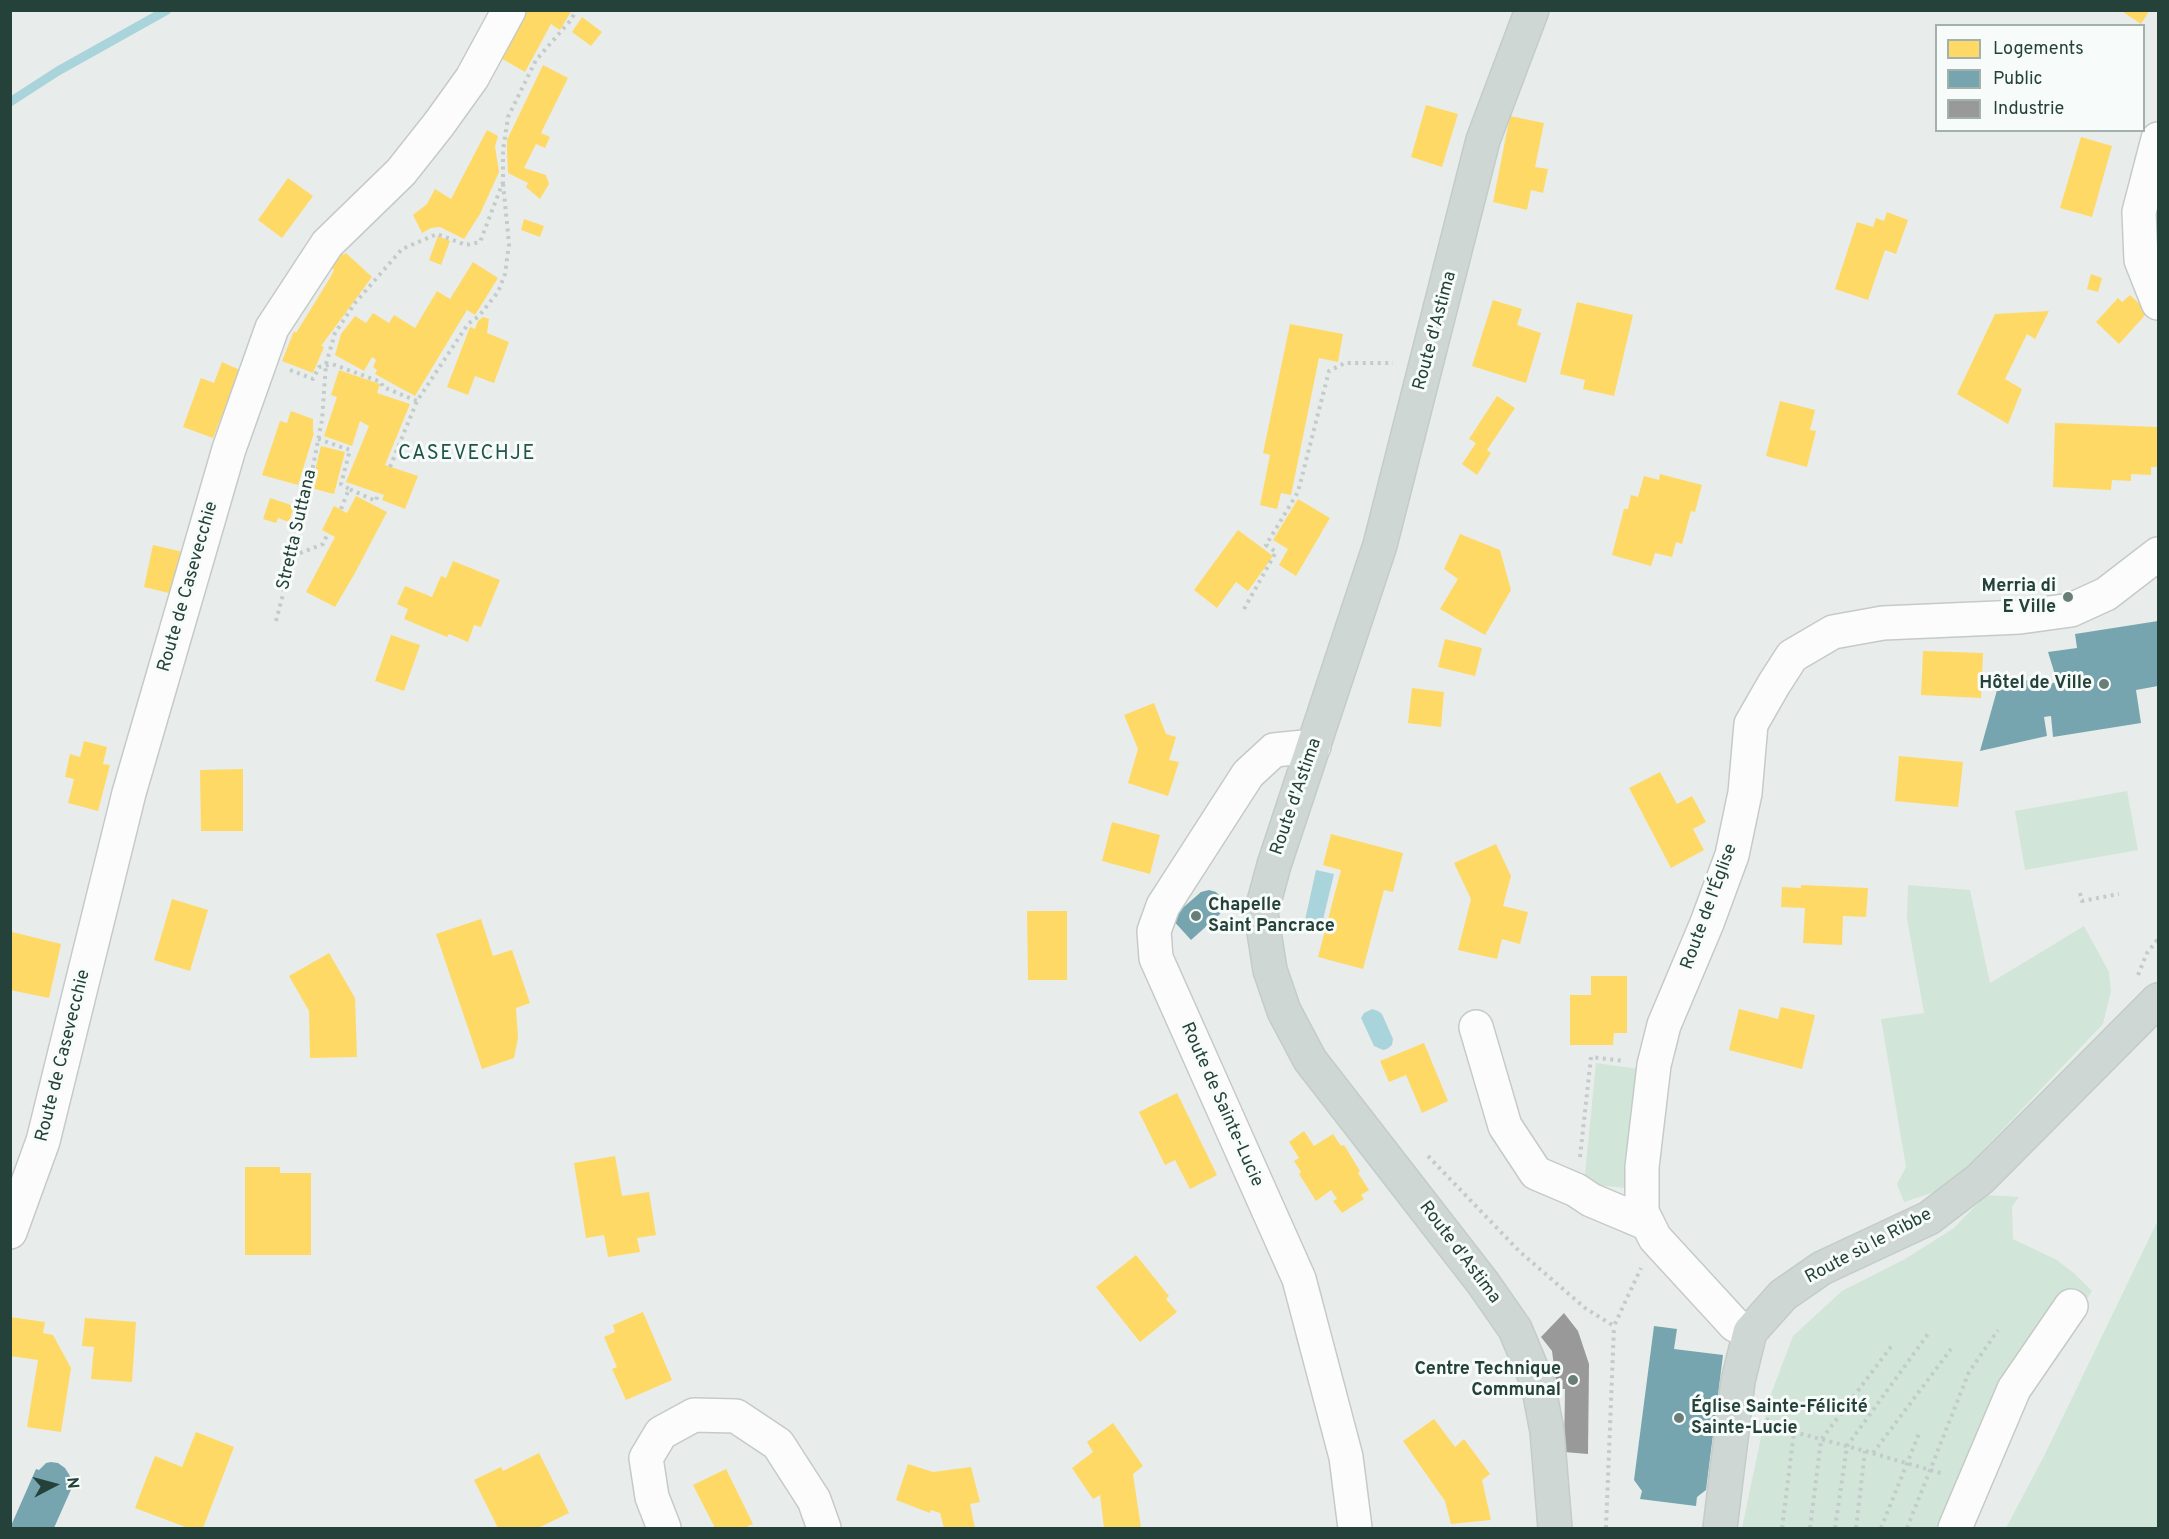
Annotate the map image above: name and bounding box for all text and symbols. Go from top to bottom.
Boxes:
legend [1935,24,2145,132]
text: Logements [1993,38,2084,61]
text: Public [1993,68,2043,91]
text: Industrie [1993,98,2064,121]
street label: Route d'Astima [1410,269,1462,393]
district label: CASEVECHJE [398,443,536,467]
street label: Stretta Suttana [274,468,322,592]
street label: Route de Casevecchie [154,499,224,675]
place label: Merria di E Ville [1982,576,2056,618]
marker: Merria di E Ville [2061,590,2075,604]
place label: Hôtel de Ville [1979,673,2092,695]
marker: Hôtel de Ville [2097,677,2111,691]
street label: Route d'Astima [1267,736,1327,858]
street label: Route de l'Église [1677,841,1743,973]
place label: Chapelle Saint Pancrace [1208,895,1335,938]
marker: Chapelle Saint Pancrace [1189,909,1203,923]
street label: Route de Casevecchie [32,968,96,1144]
street label: Route de Sainte-Lucie [1175,1019,1267,1191]
street label: Route d'Astima [1414,1198,1504,1308]
street label: Route sù le Ribbe [1802,1205,1936,1289]
place label: Centre Technique Communal [1414,1359,1561,1402]
marker: Centre Technique Communal [1566,1373,1580,1387]
place label: Église Sainte-Félicité Sainte-Lucie [1691,1397,1868,1440]
marker: Église Sainte-Félicité Sainte-Lucie [1672,1411,1686,1425]
north arrow [24,1455,84,1515]
text: N [61,1476,82,1490]

